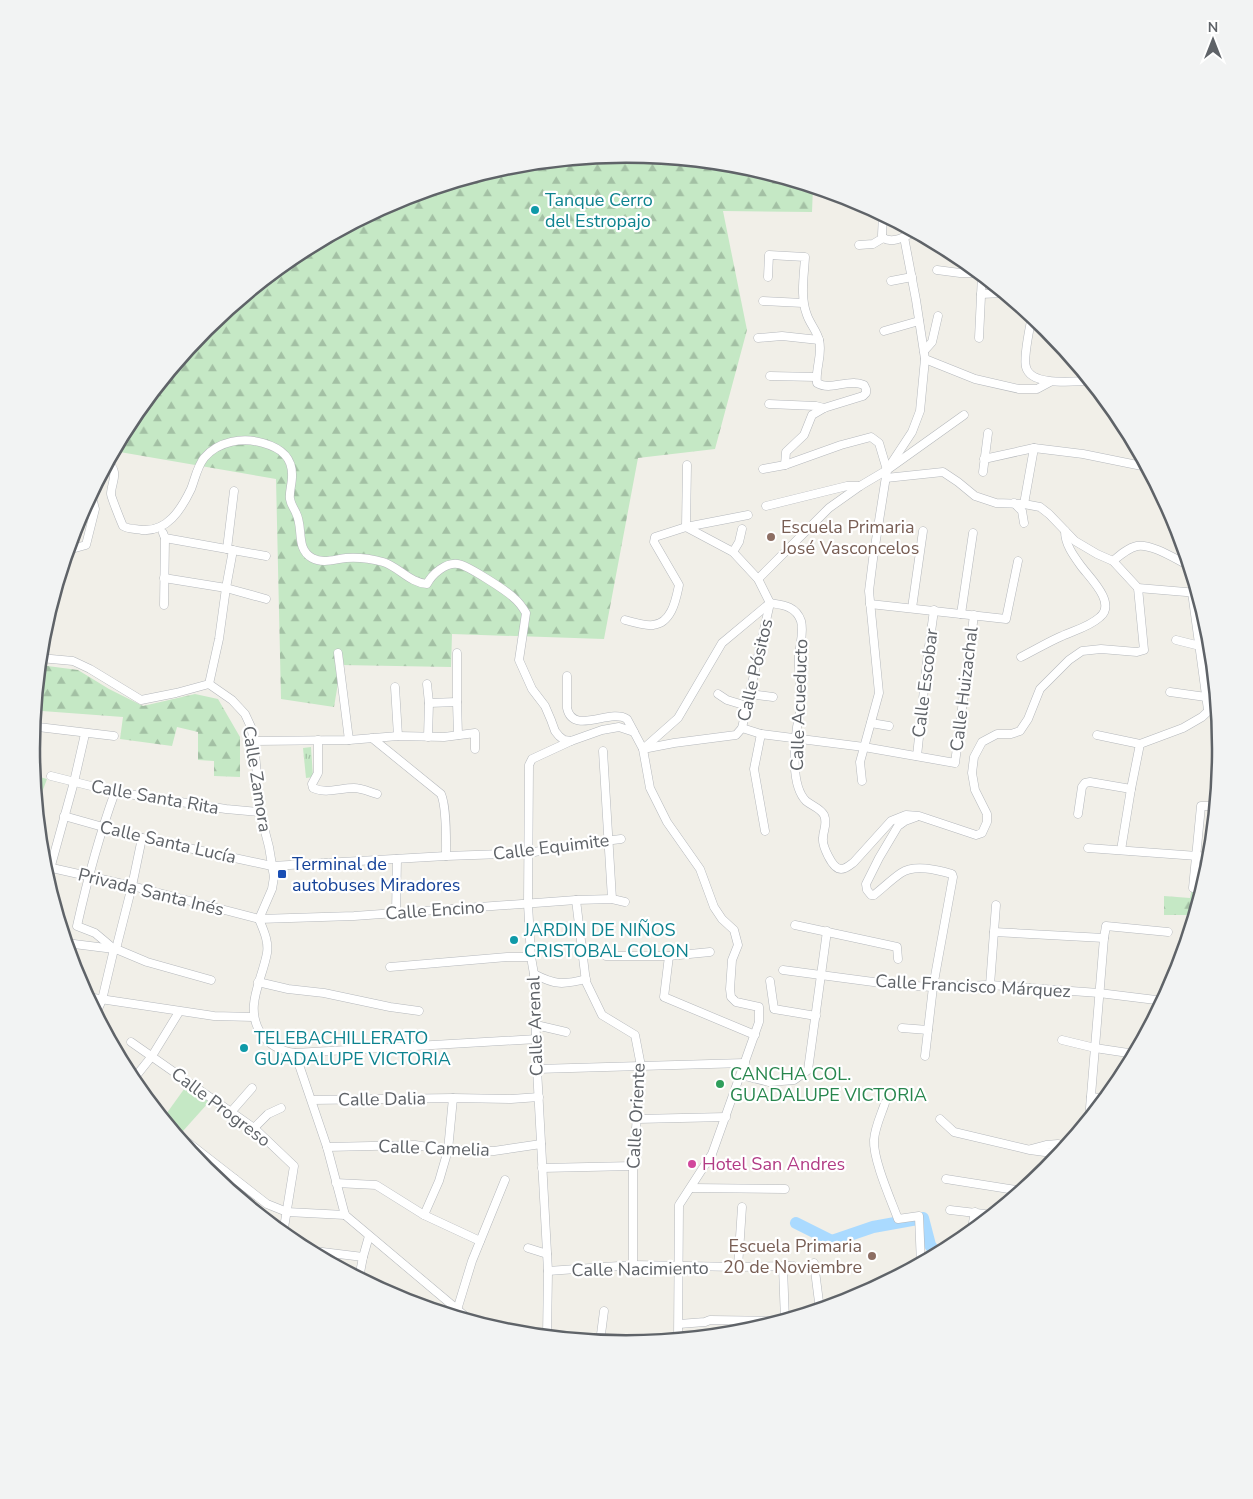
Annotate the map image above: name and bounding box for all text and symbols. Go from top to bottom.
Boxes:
north arrow [1188,15,1238,65]
text: N [1208,18,1218,37]
place label: Tanque Cerro del Estropajo [545,188,653,233]
marker: Tanque Cerro del Estropajo [529,204,541,216]
place label: Escuela Primaria José Vasconcelos [780,515,919,560]
marker: Escuela Primaria José Vasconcelos [765,531,777,543]
street label: Calle Pósitos [732,616,778,724]
street label: Calle Huizachal [944,625,984,753]
street label: Calle Escobar [906,627,944,739]
street label: Calle Acueducto [785,638,813,772]
street label: Calle Zamora [237,724,277,834]
street label: Calle Santa Rita [89,774,221,820]
street label: Calle Santa Lucía [97,815,239,869]
street label: Calle Equimite [492,828,610,866]
place label: Terminal de autobuses Miradores [292,852,461,897]
street label: Privada Santa Inés [76,862,226,922]
marker: Terminal de autobuses Miradores [276,868,288,880]
street label: Calle Encino [384,895,486,925]
place label: JARDIN DE NIÑOS CRISTOBAL COLON [523,918,689,963]
marker: JARDIN DE NIÑOS CRISTOBAL COLON [508,934,520,946]
street label: Calle Francisco Márquez [875,969,1071,1003]
street label: Calle Arenal [521,975,549,1077]
place label: TELEBACHILLERATO GUADALUPE VICTORIA [254,1026,451,1071]
marker: TELEBACHILLERATO GUADALUPE VICTORIA [238,1042,250,1054]
street label: Calle Progreso [166,1062,276,1152]
street label: Calle Oriente [621,1062,651,1170]
place label: CANCHA COL. GUADALUPE VICTORIA [730,1062,927,1107]
marker: CANCHA COL. GUADALUPE VICTORIA [714,1078,726,1090]
street label: Calle Dalia [338,1086,426,1112]
street label: Calle Camelia [378,1134,490,1162]
place label: Hotel San Andres [702,1152,845,1176]
marker: Hotel San Andres [686,1158,698,1170]
place label: Escuela Primaria 20 de Noviembre [723,1234,862,1279]
marker: Escuela Primaria 20 de Noviembre [866,1250,878,1262]
street label: Calle Nacimiento [571,1256,709,1282]

